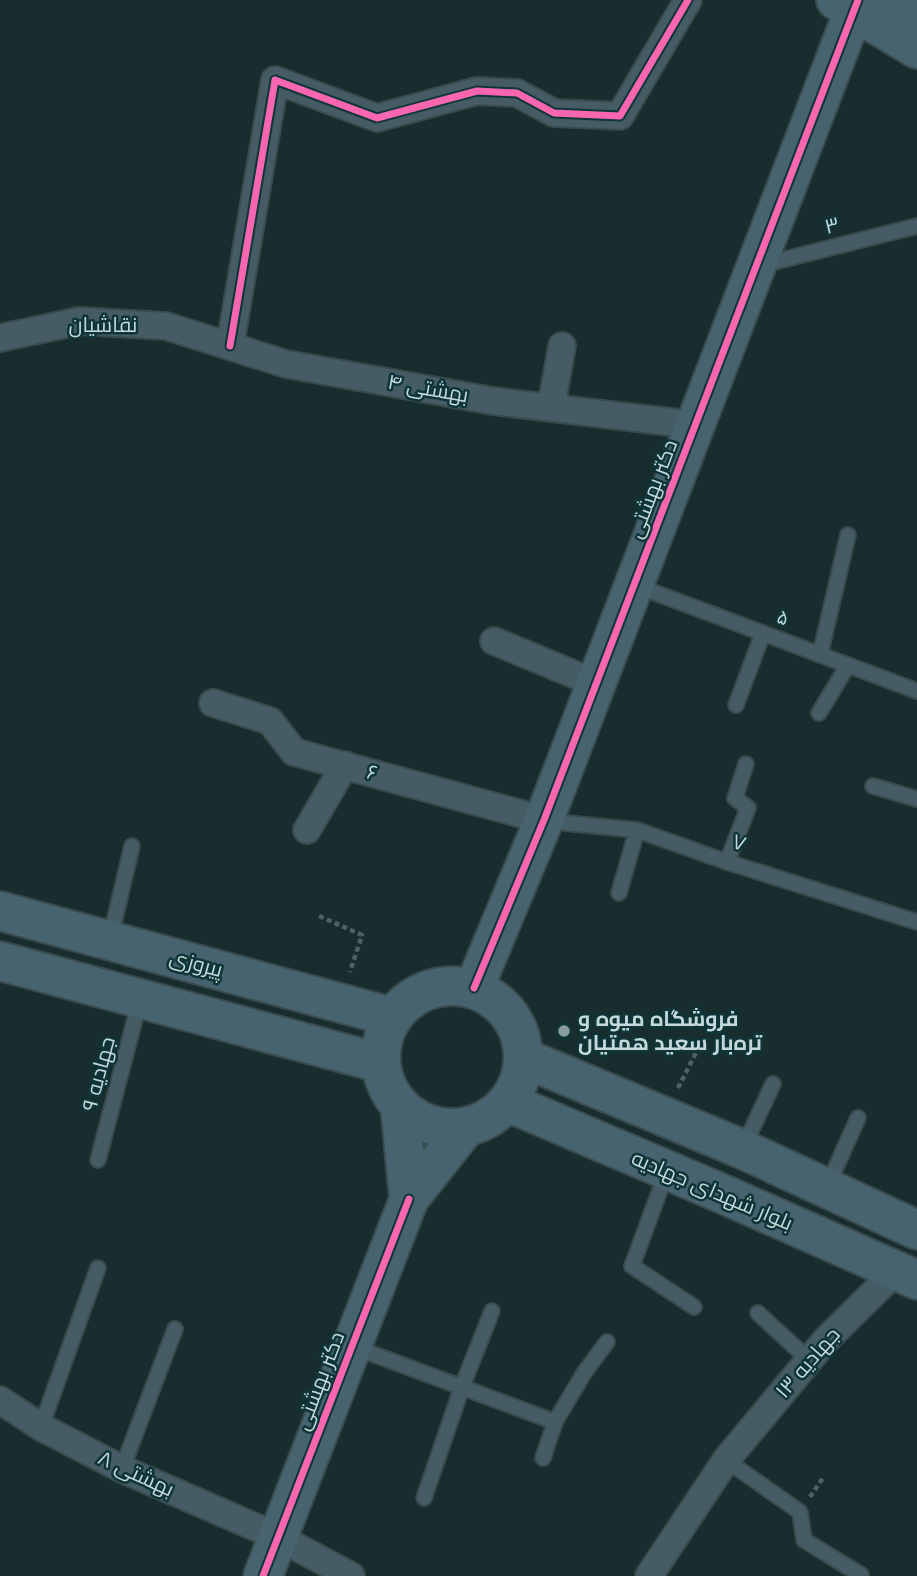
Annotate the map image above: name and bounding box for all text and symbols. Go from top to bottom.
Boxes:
street label: ۳ [822,212,842,240]
street label: نقاشیان [69,313,137,338]
street label: بهشتی ۴ [386,370,470,408]
street label: دکتر بهشتی [623,436,683,542]
street label: ۵ [773,604,793,632]
street label: ۶ [364,760,380,786]
street label: ۷ [729,829,749,857]
street label: پیروزی [166,945,226,984]
place label: فروشگاه میوه و تره‌بار سعید همتیان [578,1007,763,1056]
marker: فروشگاه میوه و تره‌بار سعید همتیان [556,1023,572,1039]
street label: جهادیه ۹ [77,1034,121,1114]
street label: بلوار شهدای جهادیه [628,1146,796,1236]
street label: جهادیه ۱۳ [770,1322,846,1404]
street label: دکتر بهشتی [290,1328,350,1434]
street label: بهشتی ۸ [94,1446,178,1502]

